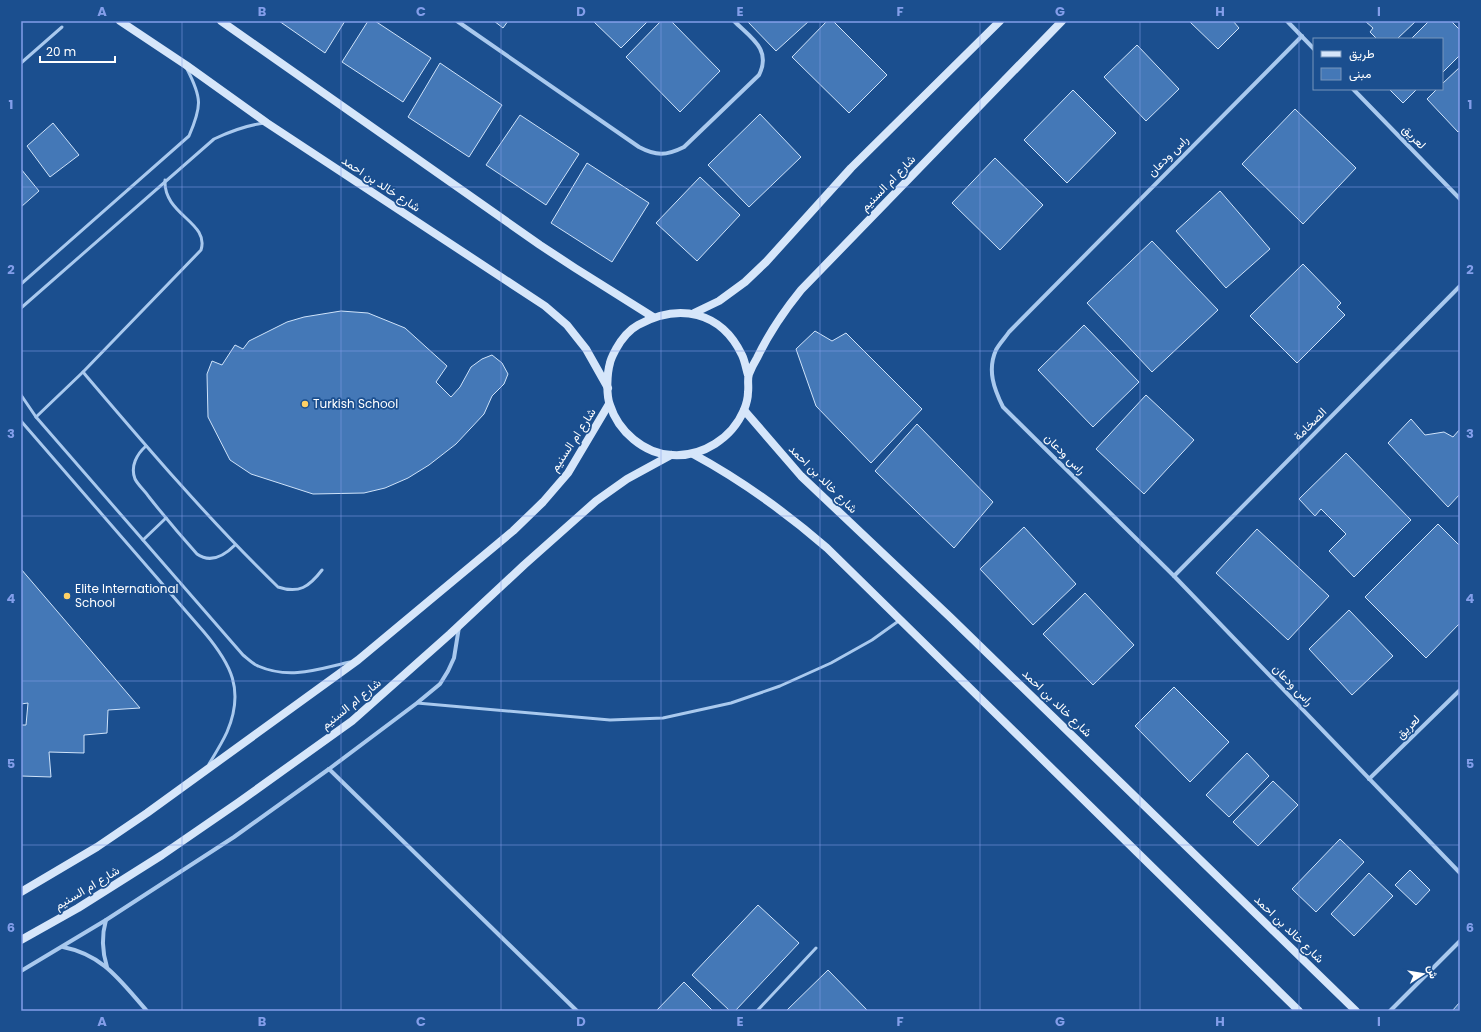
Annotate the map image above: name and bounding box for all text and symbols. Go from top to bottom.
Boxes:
text: A [97,2,107,21]
text: B [258,2,267,21]
text: C [416,2,426,21]
text: D [576,2,586,21]
text: E [736,2,744,21]
text: F [896,2,904,21]
text: G [1055,2,1065,21]
text: H [1215,2,1225,21]
text: I [1377,2,1381,21]
scale bar [40,38,115,64]
legend [1313,38,1443,90]
text: 20 m [46,43,76,60]
text: طريق [1349,45,1375,62]
text: مبنى [1349,65,1371,82]
text: 1 [9,95,13,114]
text: 1 [1468,95,1472,114]
street label: لعريق [1399,121,1430,153]
street label: راس ودعان [1143,131,1192,180]
street label: شارع ام السنيم [856,151,920,215]
street label: شارع خالد بن احمد [338,152,424,216]
text: 2 [7,260,15,279]
text: 2 [1466,260,1474,279]
place label: Turkish School [313,395,398,412]
marker: Turkish School [300,399,310,409]
street label: الصخامة [1289,403,1330,444]
street label: شارع ام السنيم [546,405,600,475]
text: 3 [7,424,15,443]
text: 3 [1466,424,1474,443]
street label: راس ودعان [1041,429,1090,478]
street label: شارع خالد بن احمد [784,440,862,518]
place label: Elite International School [75,580,179,611]
text: 4 [7,589,16,608]
text: 4 [1466,589,1475,608]
marker: Elite International School [62,591,72,601]
street label: راس ودعان [1269,660,1318,709]
street label: شارع خالد بن احمد [1018,665,1096,741]
street label: شارع ام السنيم [317,674,385,734]
street label: لعريق [1392,711,1424,743]
text: 5 [7,754,15,773]
text: 5 [1466,754,1474,773]
street label: شارع ام السنيم [51,862,123,914]
street label: شارع خالد بن احمد [1250,891,1328,967]
text: 6 [7,918,15,937]
text: 6 [1466,918,1474,937]
north arrow [1403,954,1443,994]
text: ش [1424,964,1442,980]
text: A [97,1012,107,1031]
text: B [258,1012,267,1031]
text: C [416,1012,426,1031]
text: D [576,1012,586,1031]
text: E [736,1012,744,1031]
text: F [896,1012,904,1031]
text: G [1055,1012,1065,1031]
text: H [1215,1012,1225,1031]
text: I [1377,1012,1381,1031]

